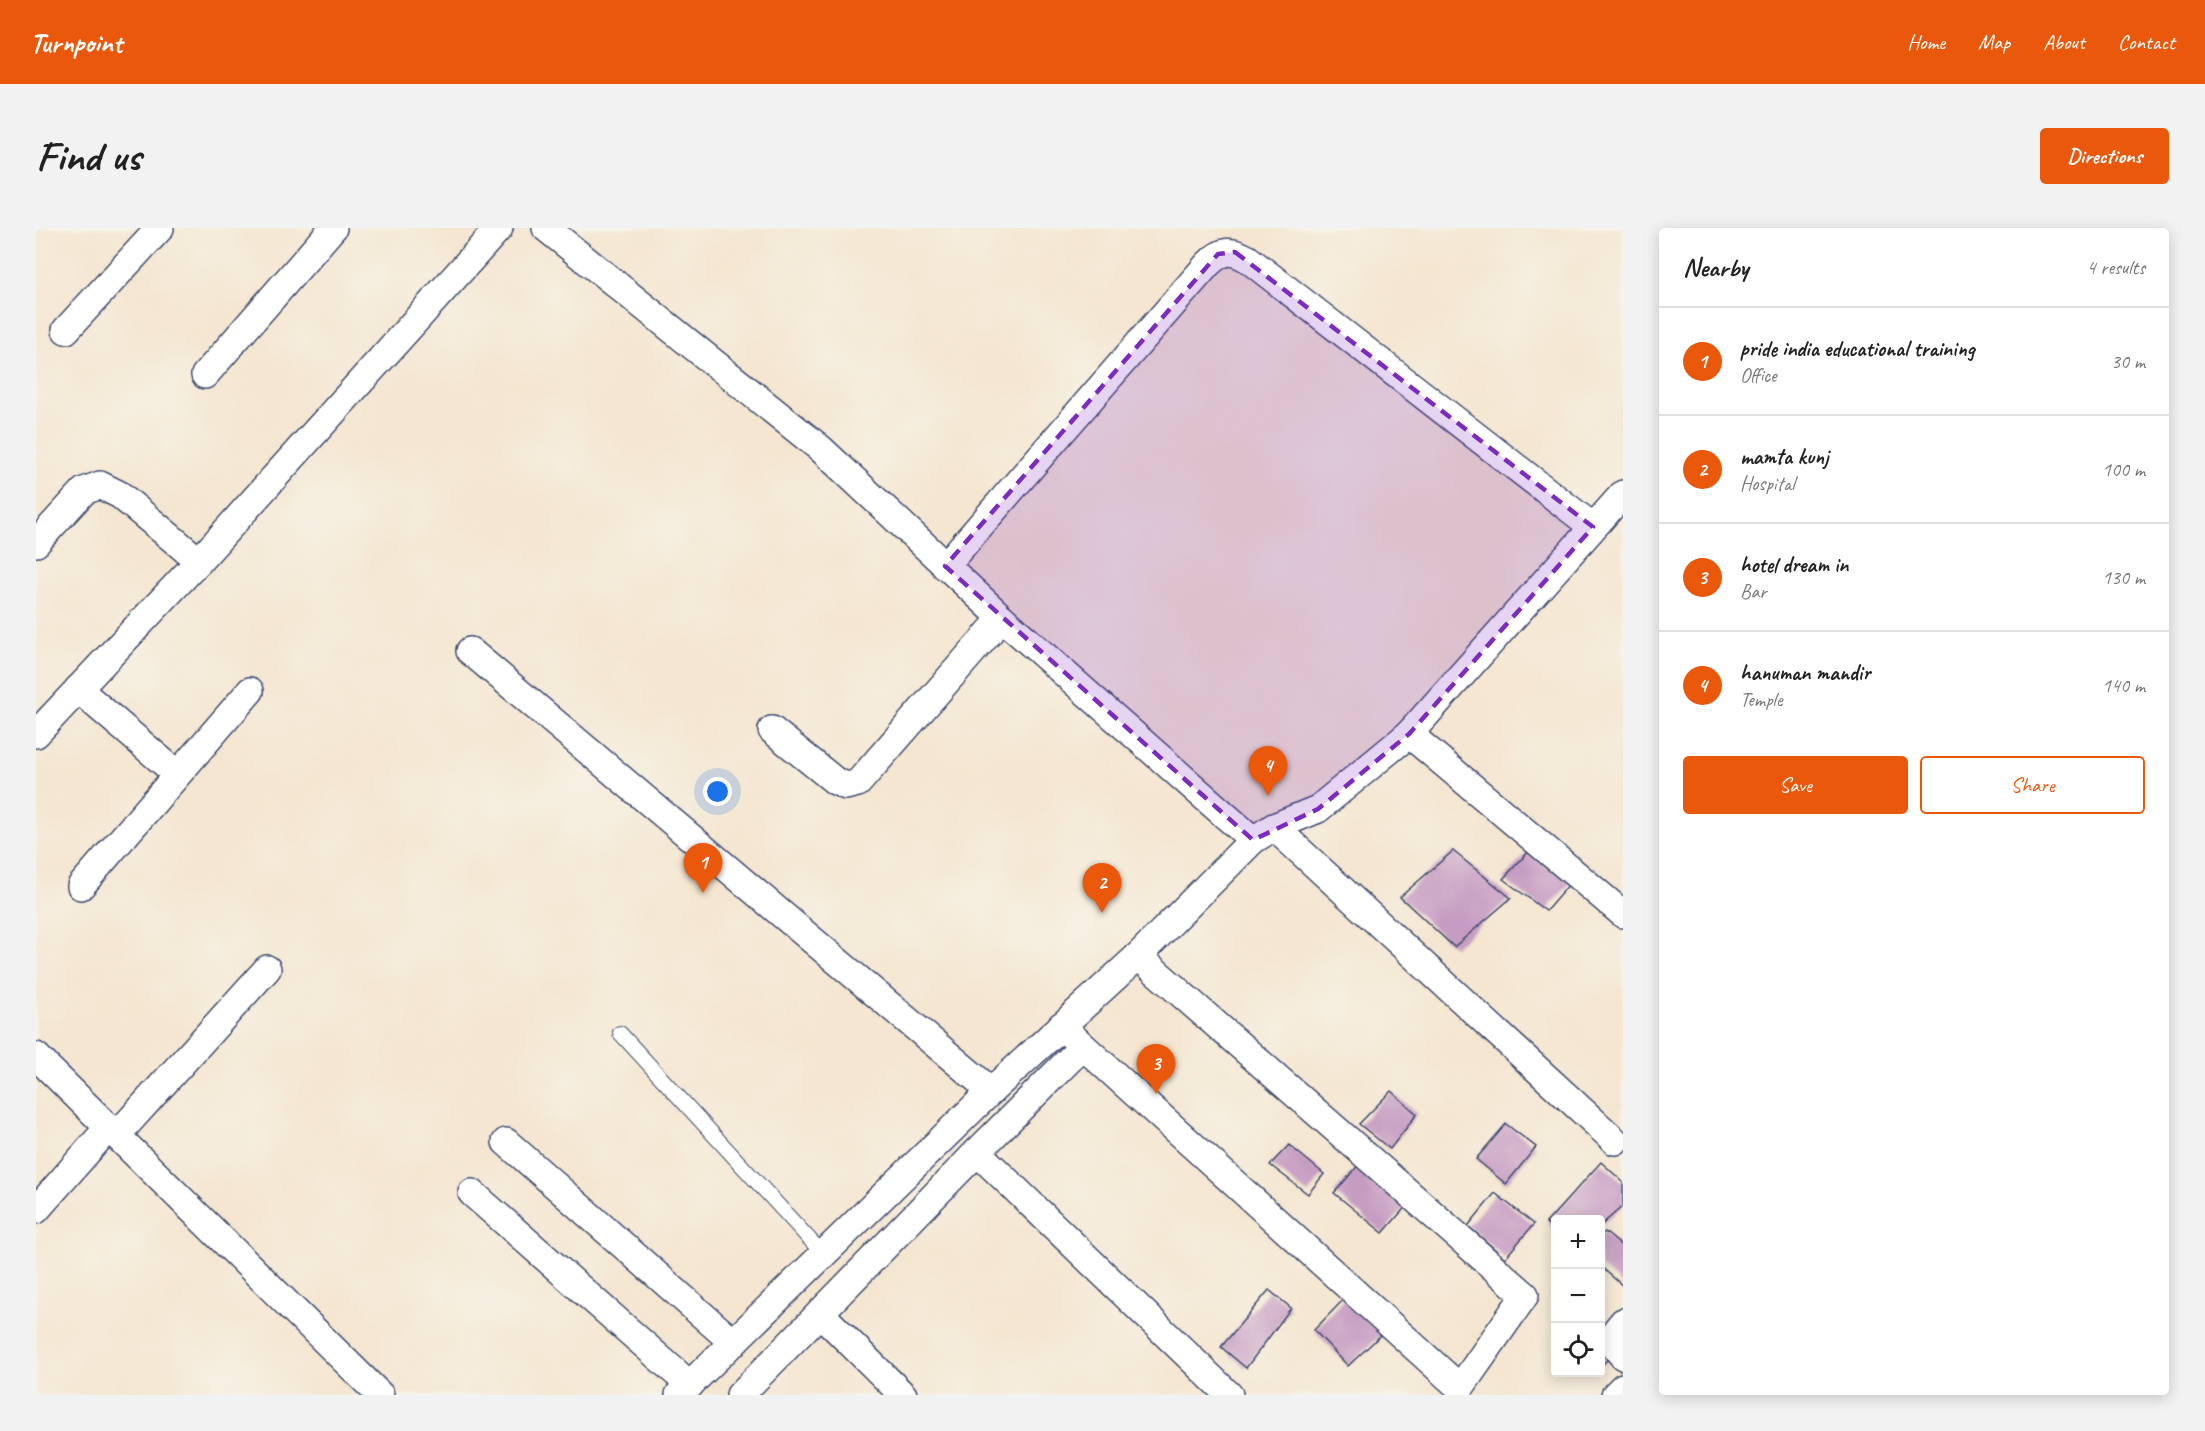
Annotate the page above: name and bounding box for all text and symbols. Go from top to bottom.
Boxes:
text: Turnpoint [30,25,122,60]
text: Home [1907,29,1945,55]
text: Map [1978,29,2010,55]
text: About [2043,29,2085,55]
text: Contact [2118,29,2175,55]
button: Directions [2040,128,2169,184]
text: Find us [36,130,141,183]
text: Nearby [1683,251,1748,284]
text: 4 results [2086,255,2145,280]
text: pride india educational training [1740,335,1975,363]
text: 1 [1698,349,1707,374]
text: 30 m [2111,349,2145,374]
text: Office [1740,363,1777,388]
text: mamta kunj [1740,443,1829,471]
text: 2 [1698,457,1707,482]
text: 100 m [2102,457,2145,482]
text: Hospital [1740,471,1795,496]
text: hotel dream in [1740,551,1848,579]
text: 3 [1698,565,1707,590]
text: 130 m [2102,565,2145,590]
text: Bar [1740,579,1766,604]
text: hanuman mandir [1740,659,1870,687]
text: 4 [1698,673,1707,698]
text: 140 m [2102,673,2145,698]
text: Temple [1740,687,1783,712]
pin: 4 [1248,746,1288,796]
button: Save [1683,756,1908,814]
button: Share [1920,756,2145,814]
your location [703,777,732,806]
pin: 1 [684,844,722,893]
pin: 2 [1082,864,1122,913]
pin: 3 [1136,1044,1176,1094]
map controls [1551,1215,1605,1377]
button: + [1551,1215,1605,1269]
button: − [1551,1269,1605,1323]
button: locate [1551,1323,1605,1377]

